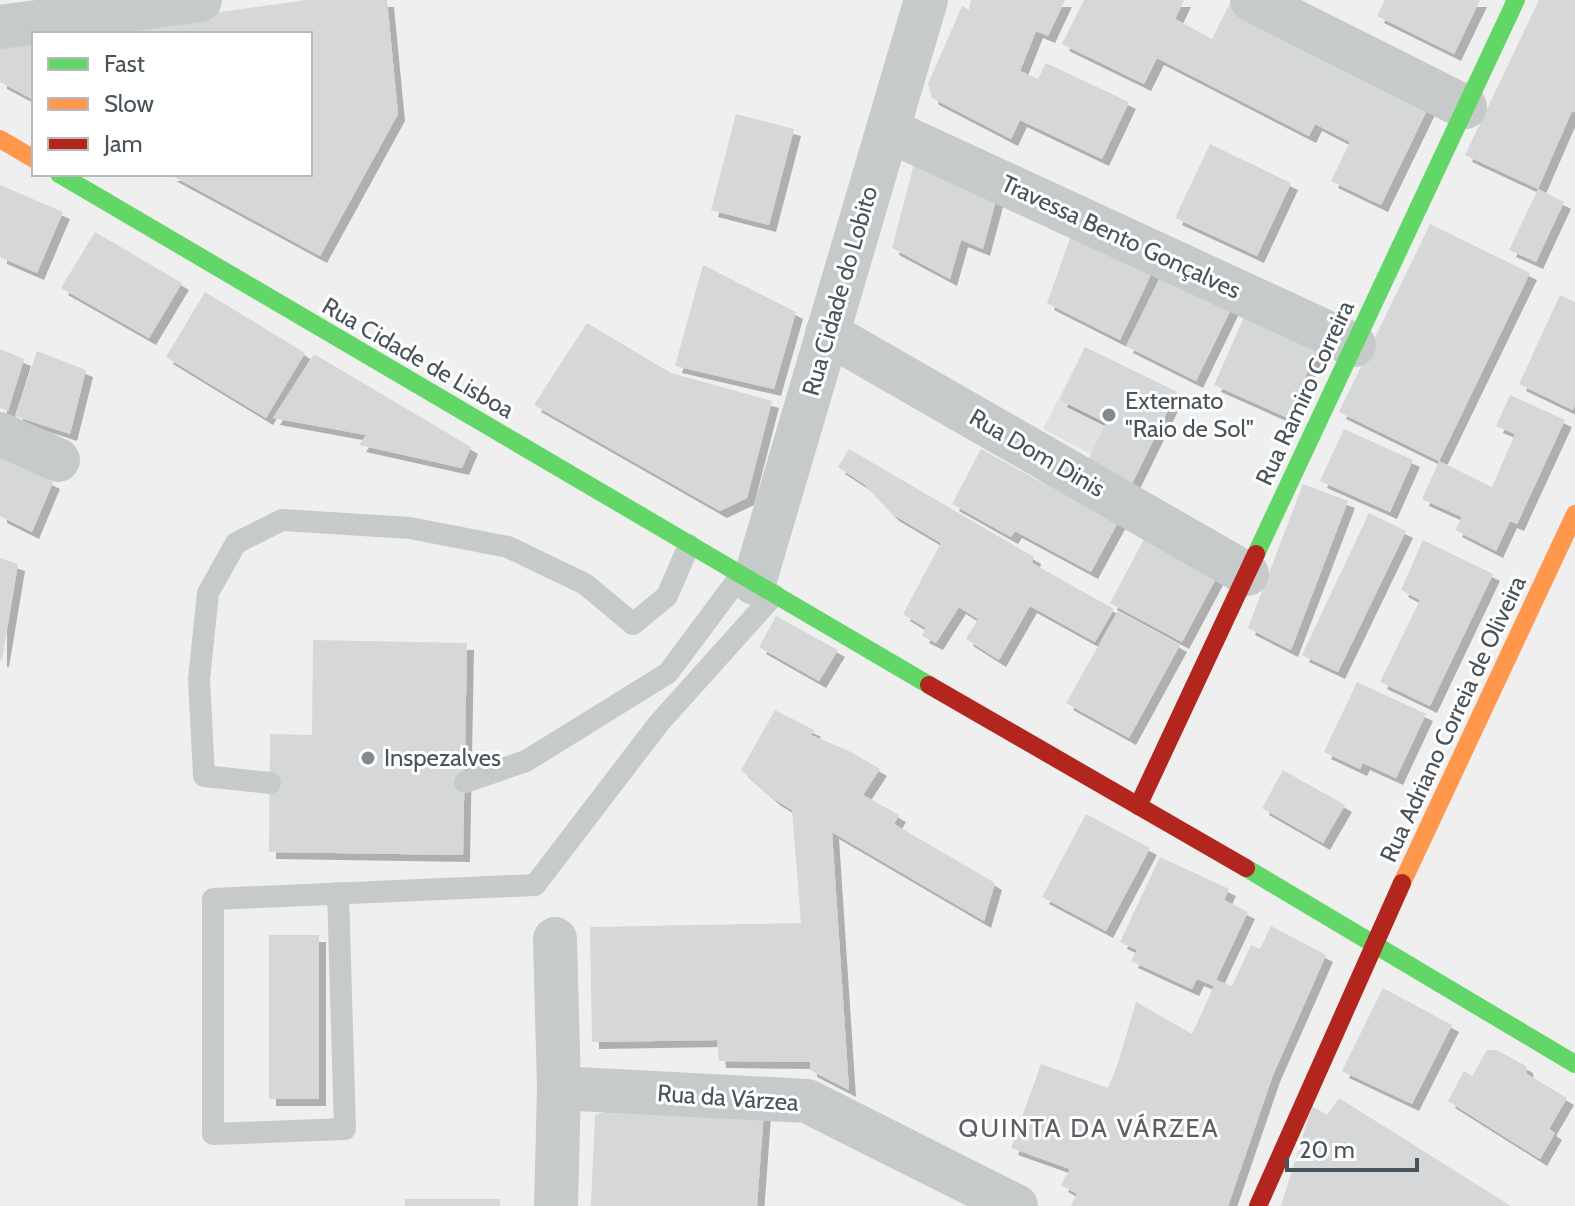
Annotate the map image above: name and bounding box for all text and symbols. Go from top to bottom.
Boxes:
legend [32,32,312,176]
text: Fast [104,49,145,78]
text: Slow [104,89,154,118]
text: Jam [103,129,142,158]
street label: Travessa Bento Gonçalves [997,168,1246,305]
street label: Rua Cidade do Lobito [796,183,883,399]
street label: Rua Cidade de Lisboa [317,291,520,424]
street label: Rua Ramiro Correira [1249,295,1360,490]
place label: Externato "Raio de Sol" [1125,386,1254,443]
street label: Rua Dom Dinis [964,402,1110,503]
marker: Externato "Raio de Sol" [1100,406,1118,424]
street label: Rua Adriano Correia de Oliveira [1373,571,1532,867]
place label: Inspezalves [384,743,501,772]
marker: Inspezalves [359,749,377,767]
street label: Rua da Várzea [656,1078,800,1117]
district label: QUINTA DA VÁRZEA [958,1112,1220,1144]
scale bar [1287,1122,1417,1172]
text: 20 m [1299,1135,1355,1164]

